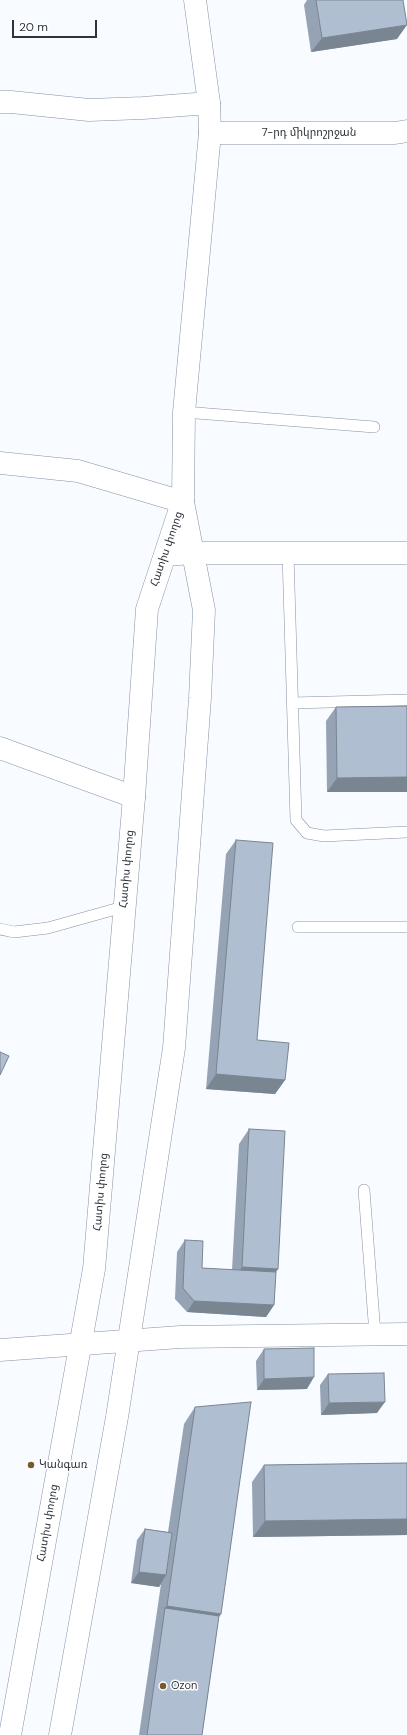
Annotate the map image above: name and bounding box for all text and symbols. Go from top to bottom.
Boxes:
scale bar [14,12,99,38]
text: 20 m [19,19,48,35]
street label: 7-րդ միկրոշրջան [262,126,356,140]
street label: Հատիս փողոց [148,510,186,588]
street label: Հատիս փողոց [117,829,137,909]
street label: Հատիս փողոց [91,1152,111,1232]
place label: Կանգառ [39,1458,87,1472]
marker: Կանգառ [26,1460,36,1470]
street label: Հատիս փողոց [35,1483,61,1563]
place label: Ozon [171,1679,197,1693]
marker: Ozon [158,1681,168,1691]

